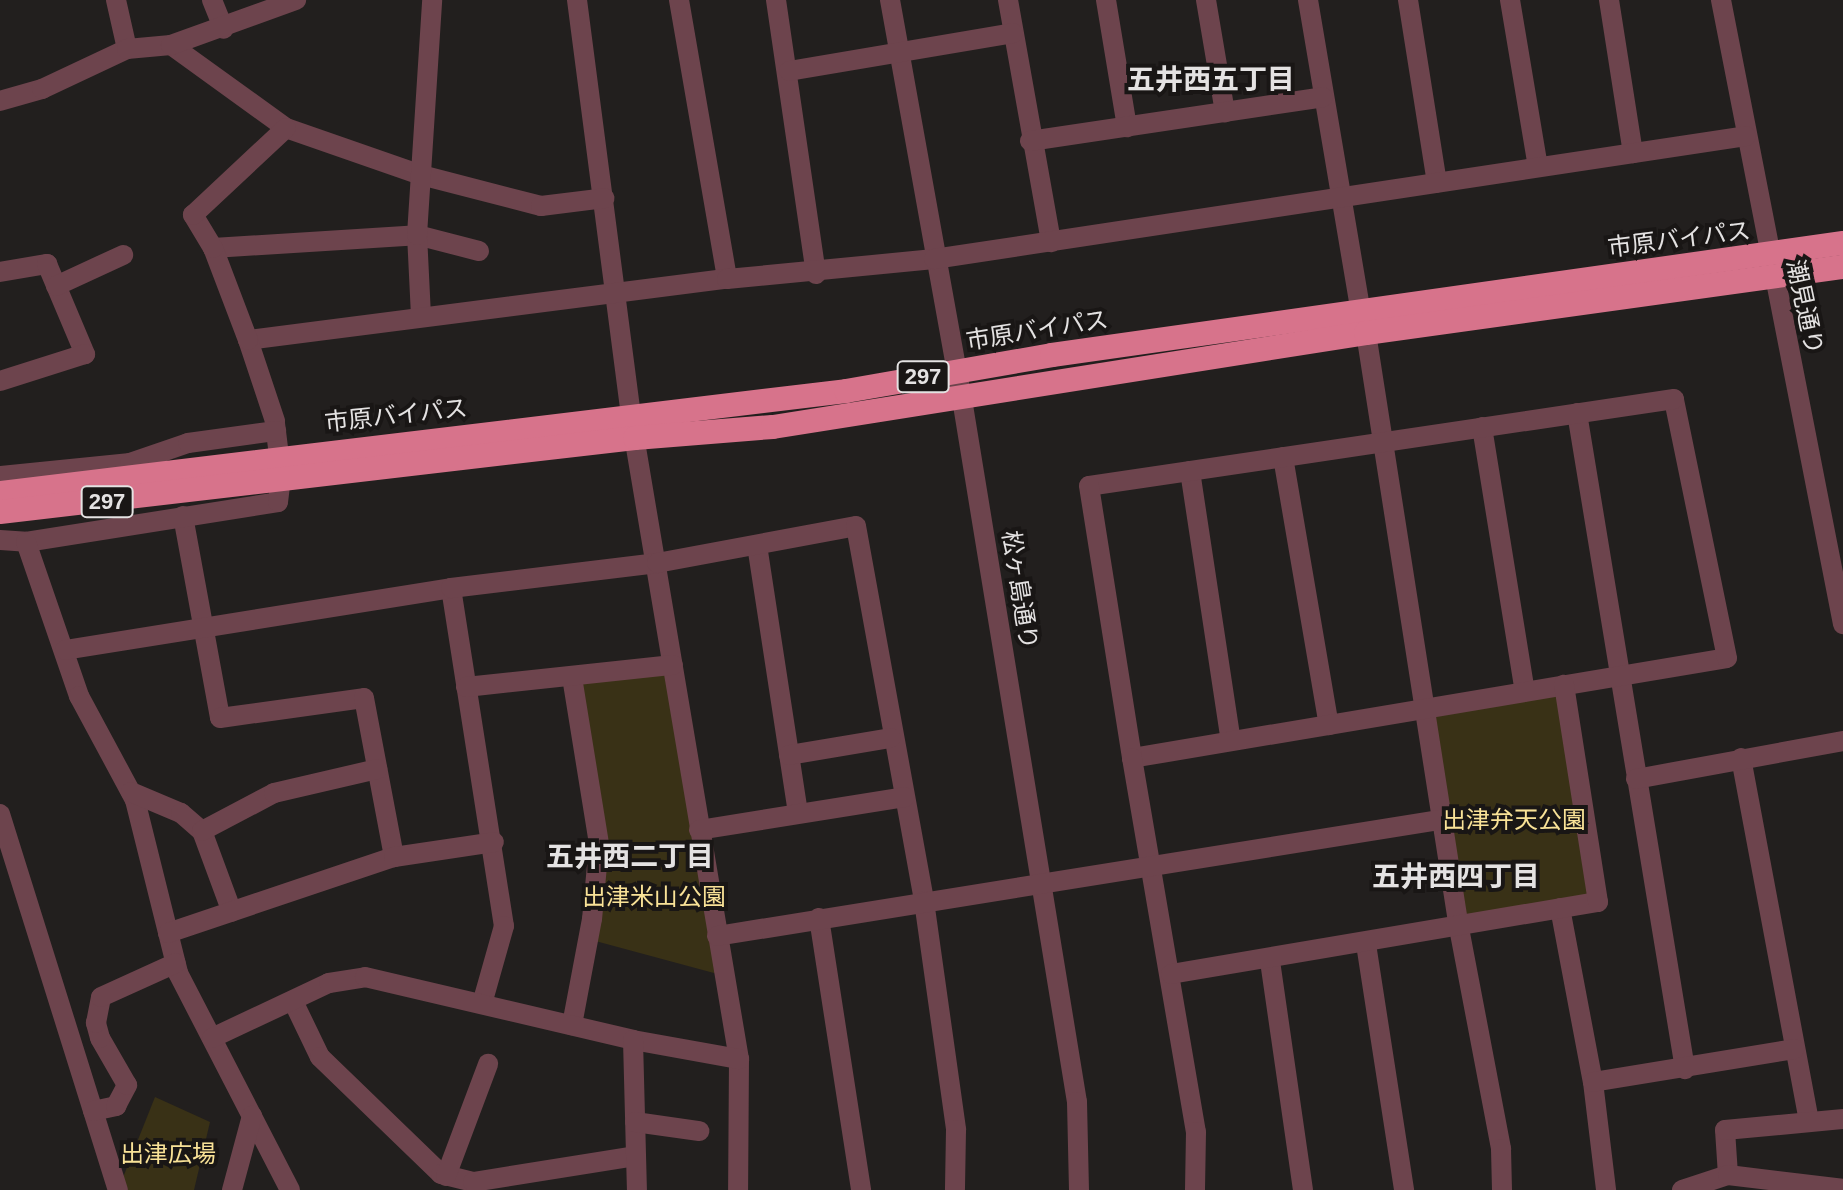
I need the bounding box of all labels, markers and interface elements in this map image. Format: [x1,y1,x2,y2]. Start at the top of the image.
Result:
district label: 五井西五丁目 [1127,63,1295,97]
street label: 市原バイパス [1606,216,1752,262]
street label: 潮見通り [1781,257,1829,357]
street label: 市原バイパス [964,305,1110,355]
road number: 297 [895,359,951,395]
street label: 市原バイパス [323,393,469,437]
road number: 297 [79,484,135,520]
street label: 松ヶ島通り [996,528,1044,652]
park label: 出津弁天公園 [1442,806,1586,834]
district label: 五井西二丁目 [546,840,714,874]
district label: 五井西四丁目 [1372,860,1540,894]
park label: 出津米山公園 [582,883,726,911]
park label: 出津広場 [120,1140,216,1168]

